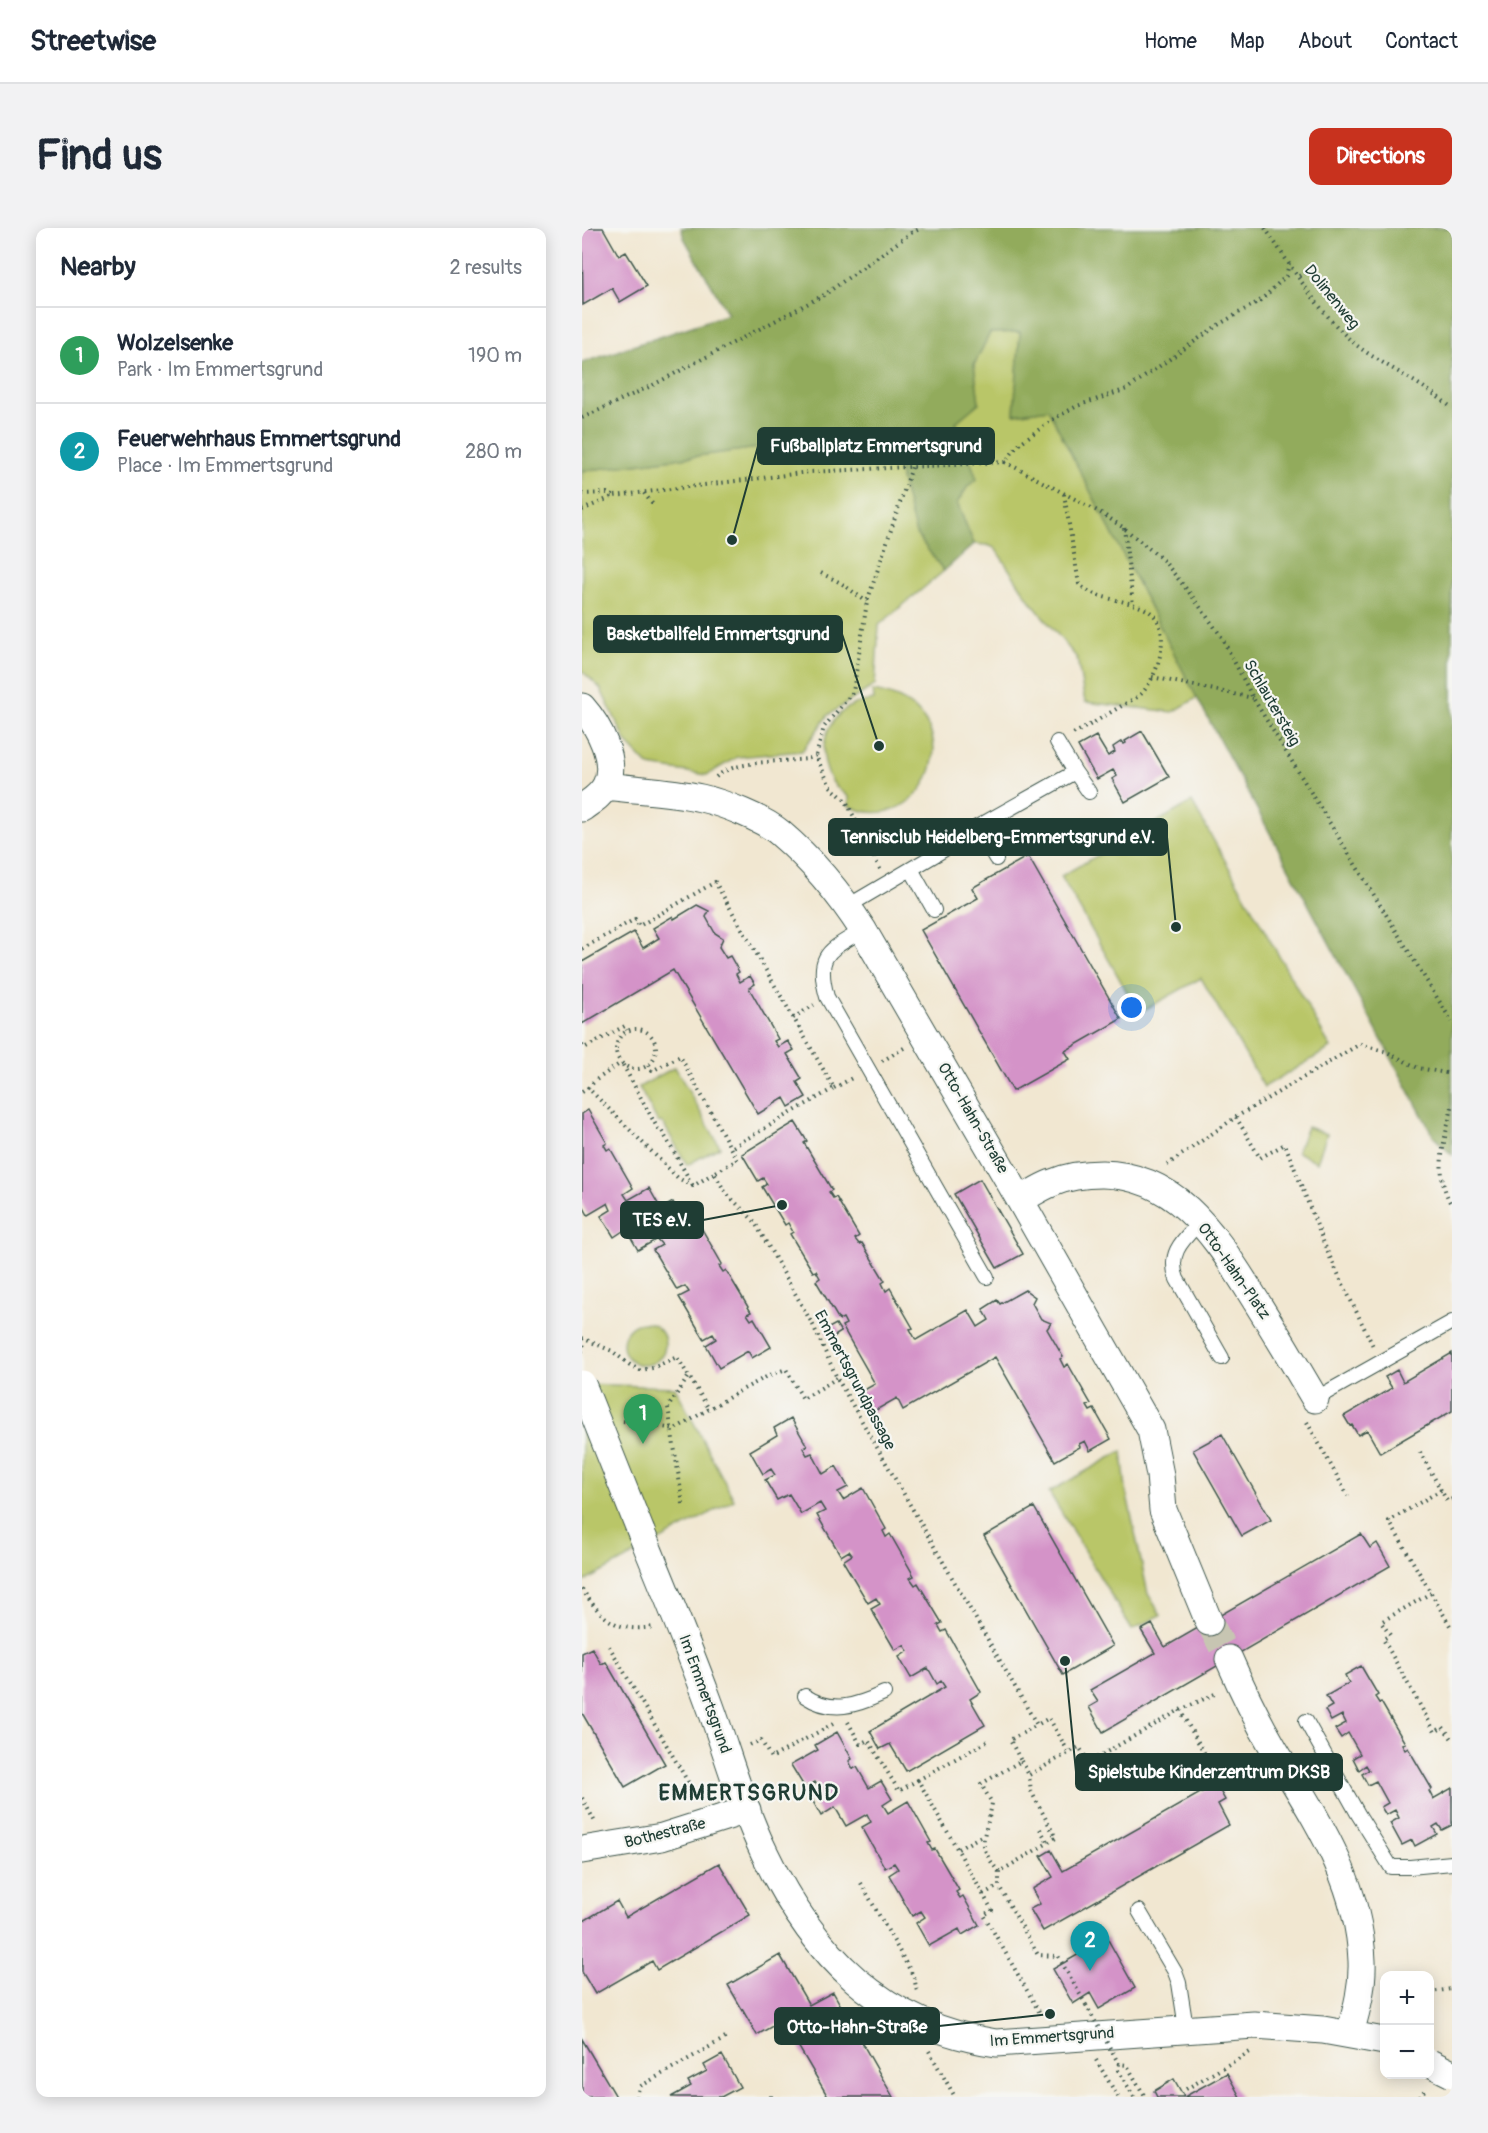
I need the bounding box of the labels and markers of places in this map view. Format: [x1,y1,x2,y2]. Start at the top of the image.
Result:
callout: Fußballplatz Emmertsgrund [758,428,994,464]
callout: Basketballfeld Emmertsgrund [594,616,842,652]
callout: Tennisclub Heidelberg-Emmertsgrund e.V. [829,819,1167,855]
callout: TES e.V. [621,1202,703,1238]
pin: 1 [624,1394,662,1444]
callout: Spielstube Kinderzentrum DKSB [1076,1754,1342,1790]
pin: 2 [1070,1922,1110,1971]
callout: Otto-Hahn-Straße [775,2008,939,2044]

